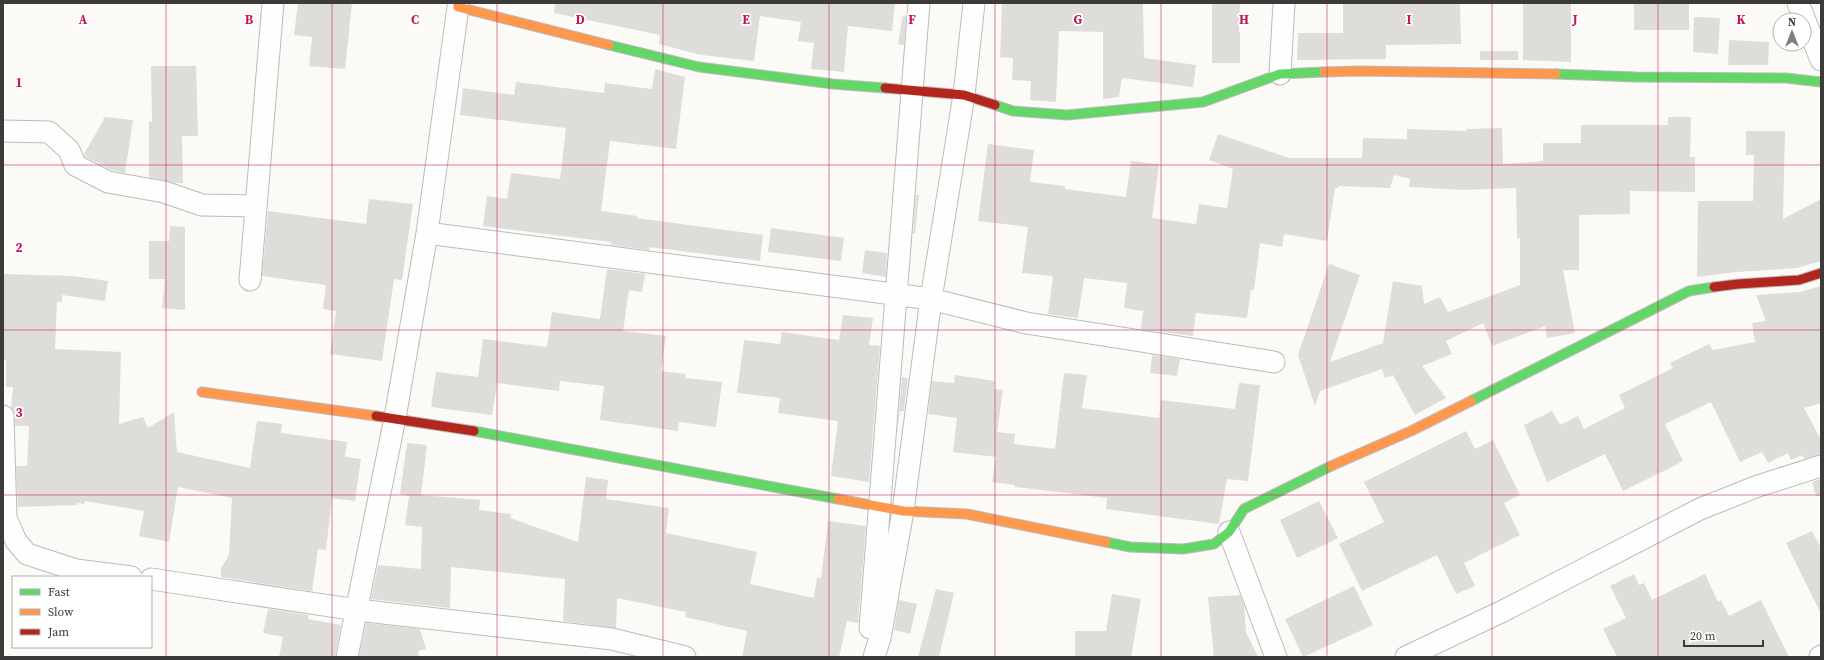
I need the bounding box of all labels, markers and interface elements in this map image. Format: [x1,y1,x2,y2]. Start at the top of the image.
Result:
text: A [79,11,88,28]
text: B [245,11,254,28]
text: C [411,11,419,28]
text: D [575,11,585,28]
text: E [742,11,750,28]
text: F [908,11,916,28]
text: G [1074,11,1083,28]
text: H [1239,11,1249,28]
text: I [1406,11,1412,28]
text: J [1571,11,1578,28]
text: K [1736,11,1746,28]
north arrow [1772,12,1812,52]
text: N [1788,15,1796,30]
text: 1 [15,74,23,91]
text: 2 [15,239,23,256]
text: 3 [15,404,23,421]
legend [12,576,152,648]
text: Fast [48,584,70,600]
text: Slow [48,604,74,620]
scale bar [1684,622,1763,648]
text: Jam [47,624,69,640]
text: 20 m [1690,628,1716,644]

